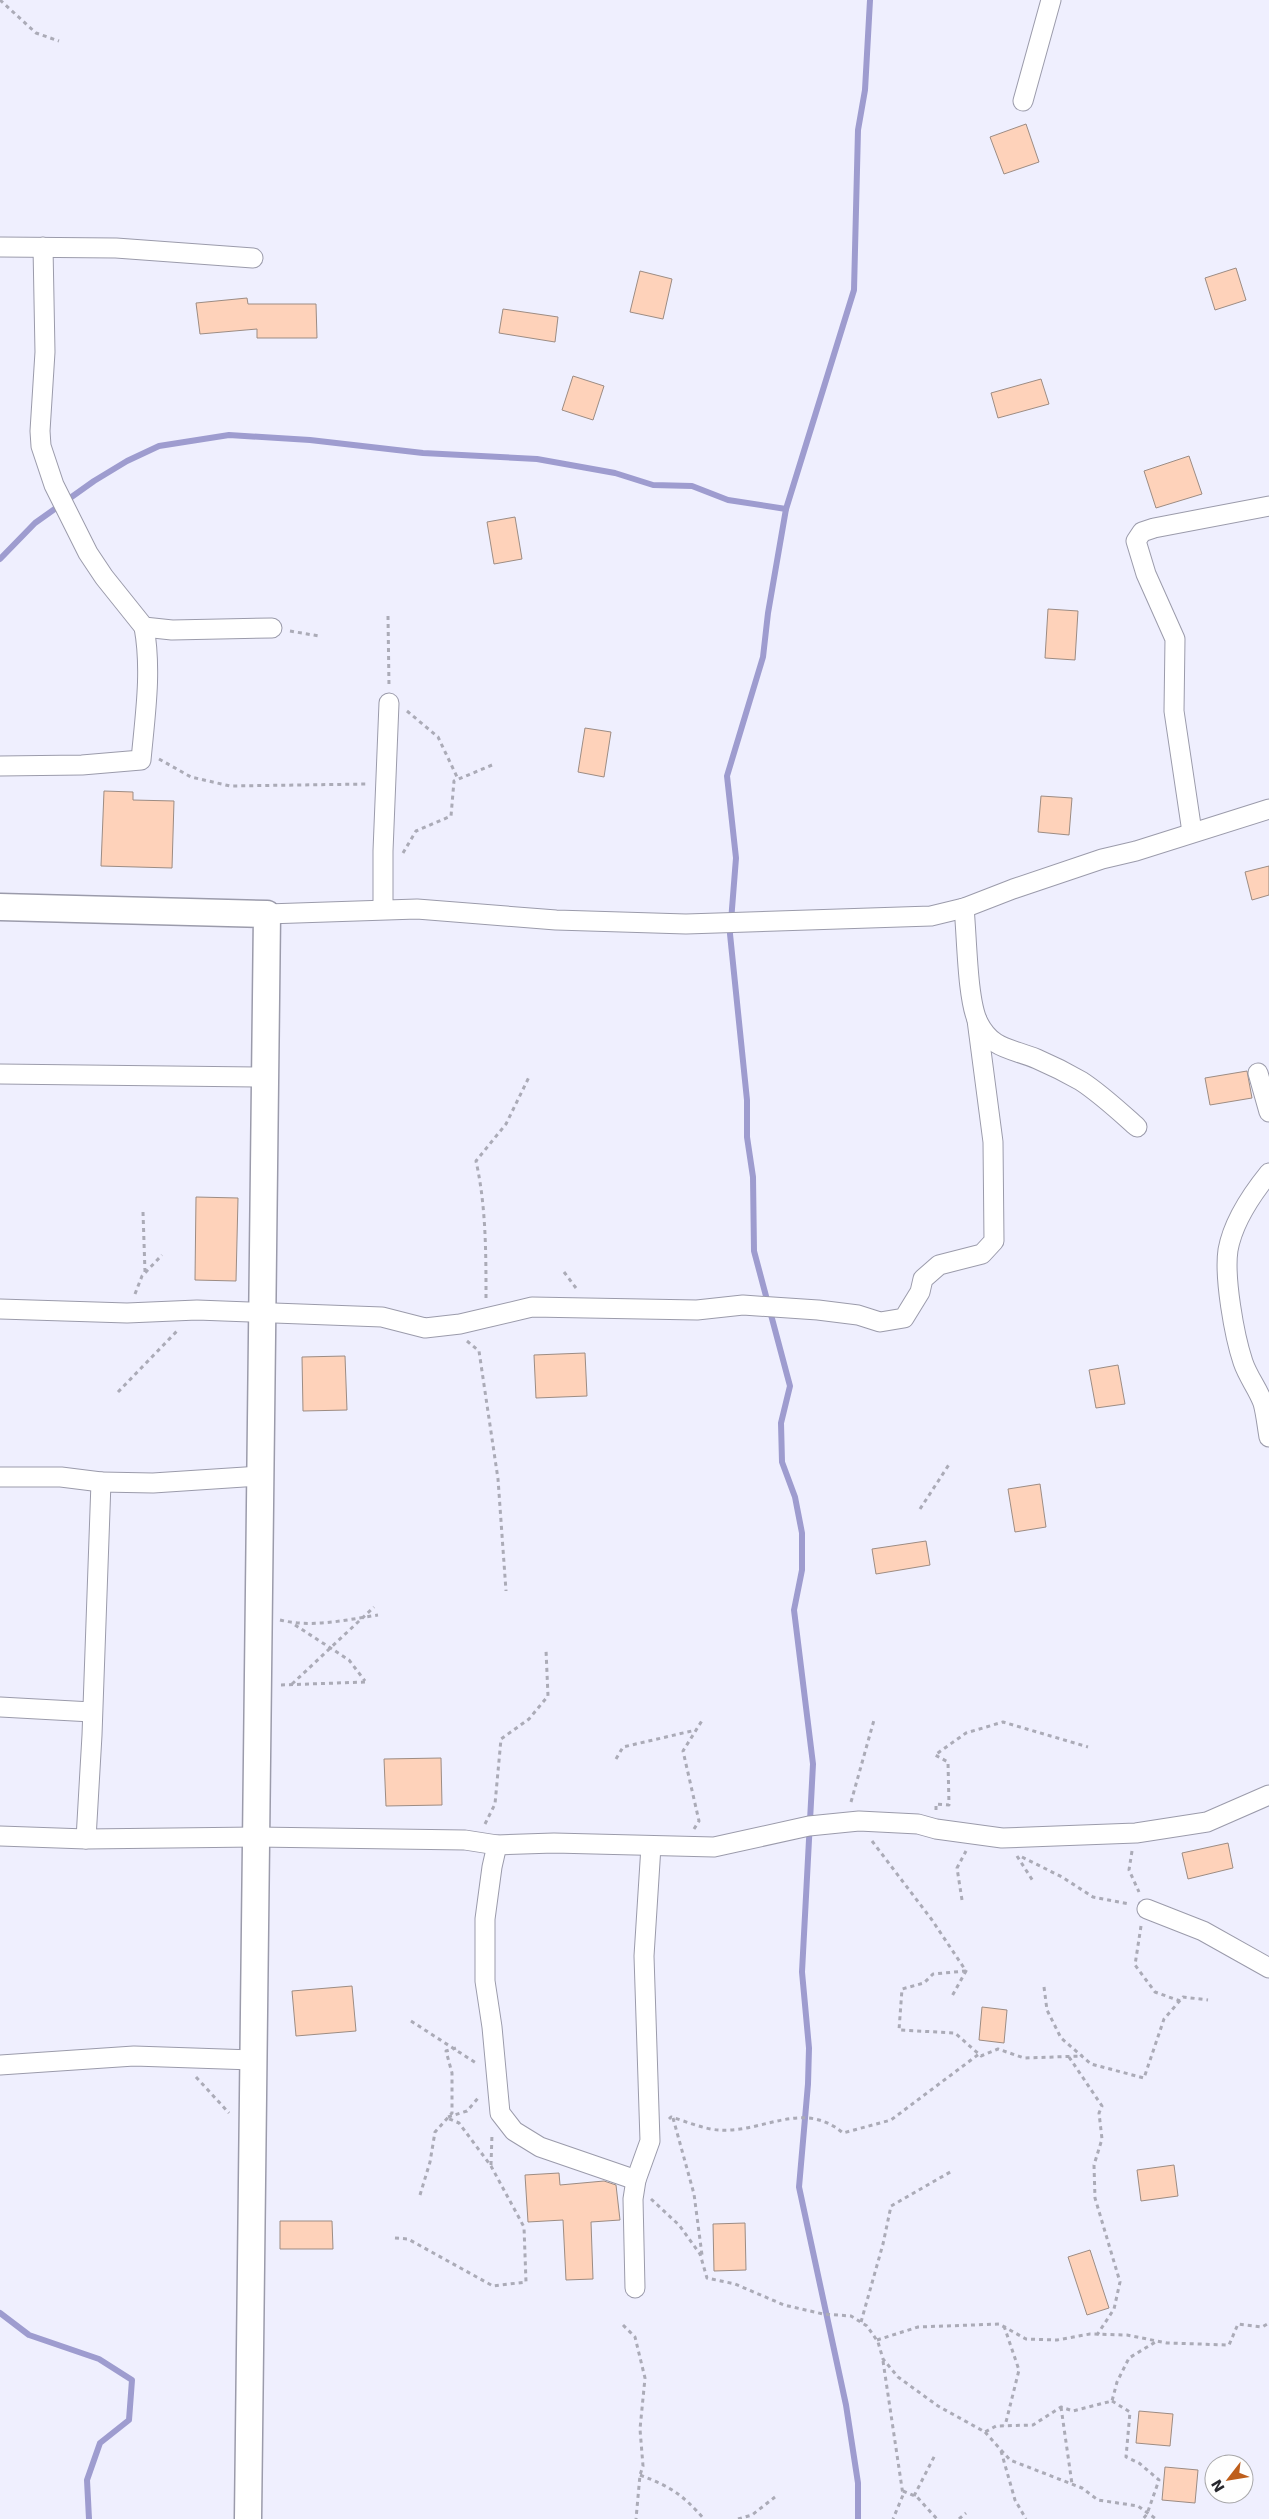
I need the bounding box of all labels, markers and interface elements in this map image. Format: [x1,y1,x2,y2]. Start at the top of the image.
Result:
north arrow [1204,2454,1254,2504]
text: N [1208,2477,1228,2495]

